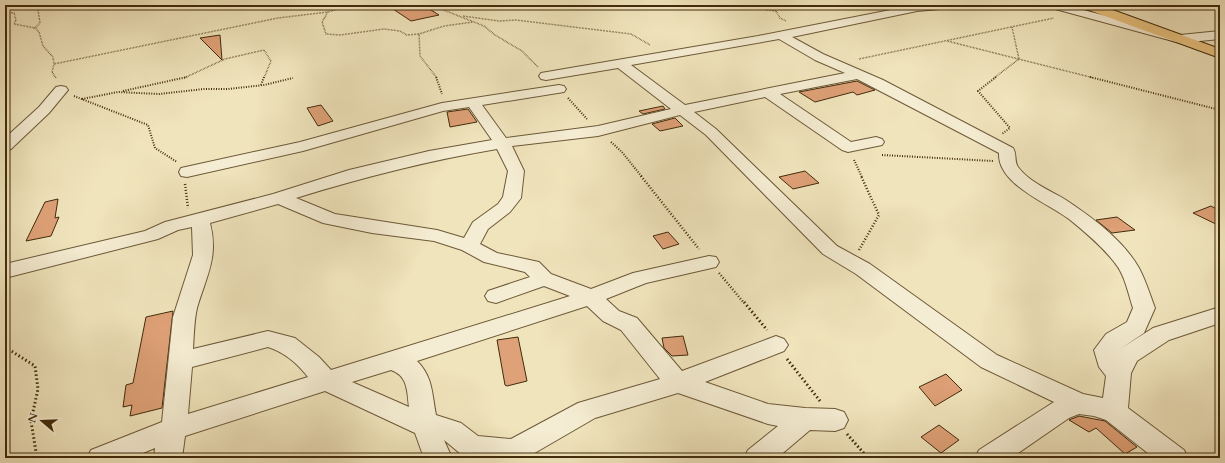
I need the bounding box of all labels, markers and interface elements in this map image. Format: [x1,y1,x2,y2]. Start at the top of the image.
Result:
north arrow [22,401,62,441]
text: N [24,411,42,425]

